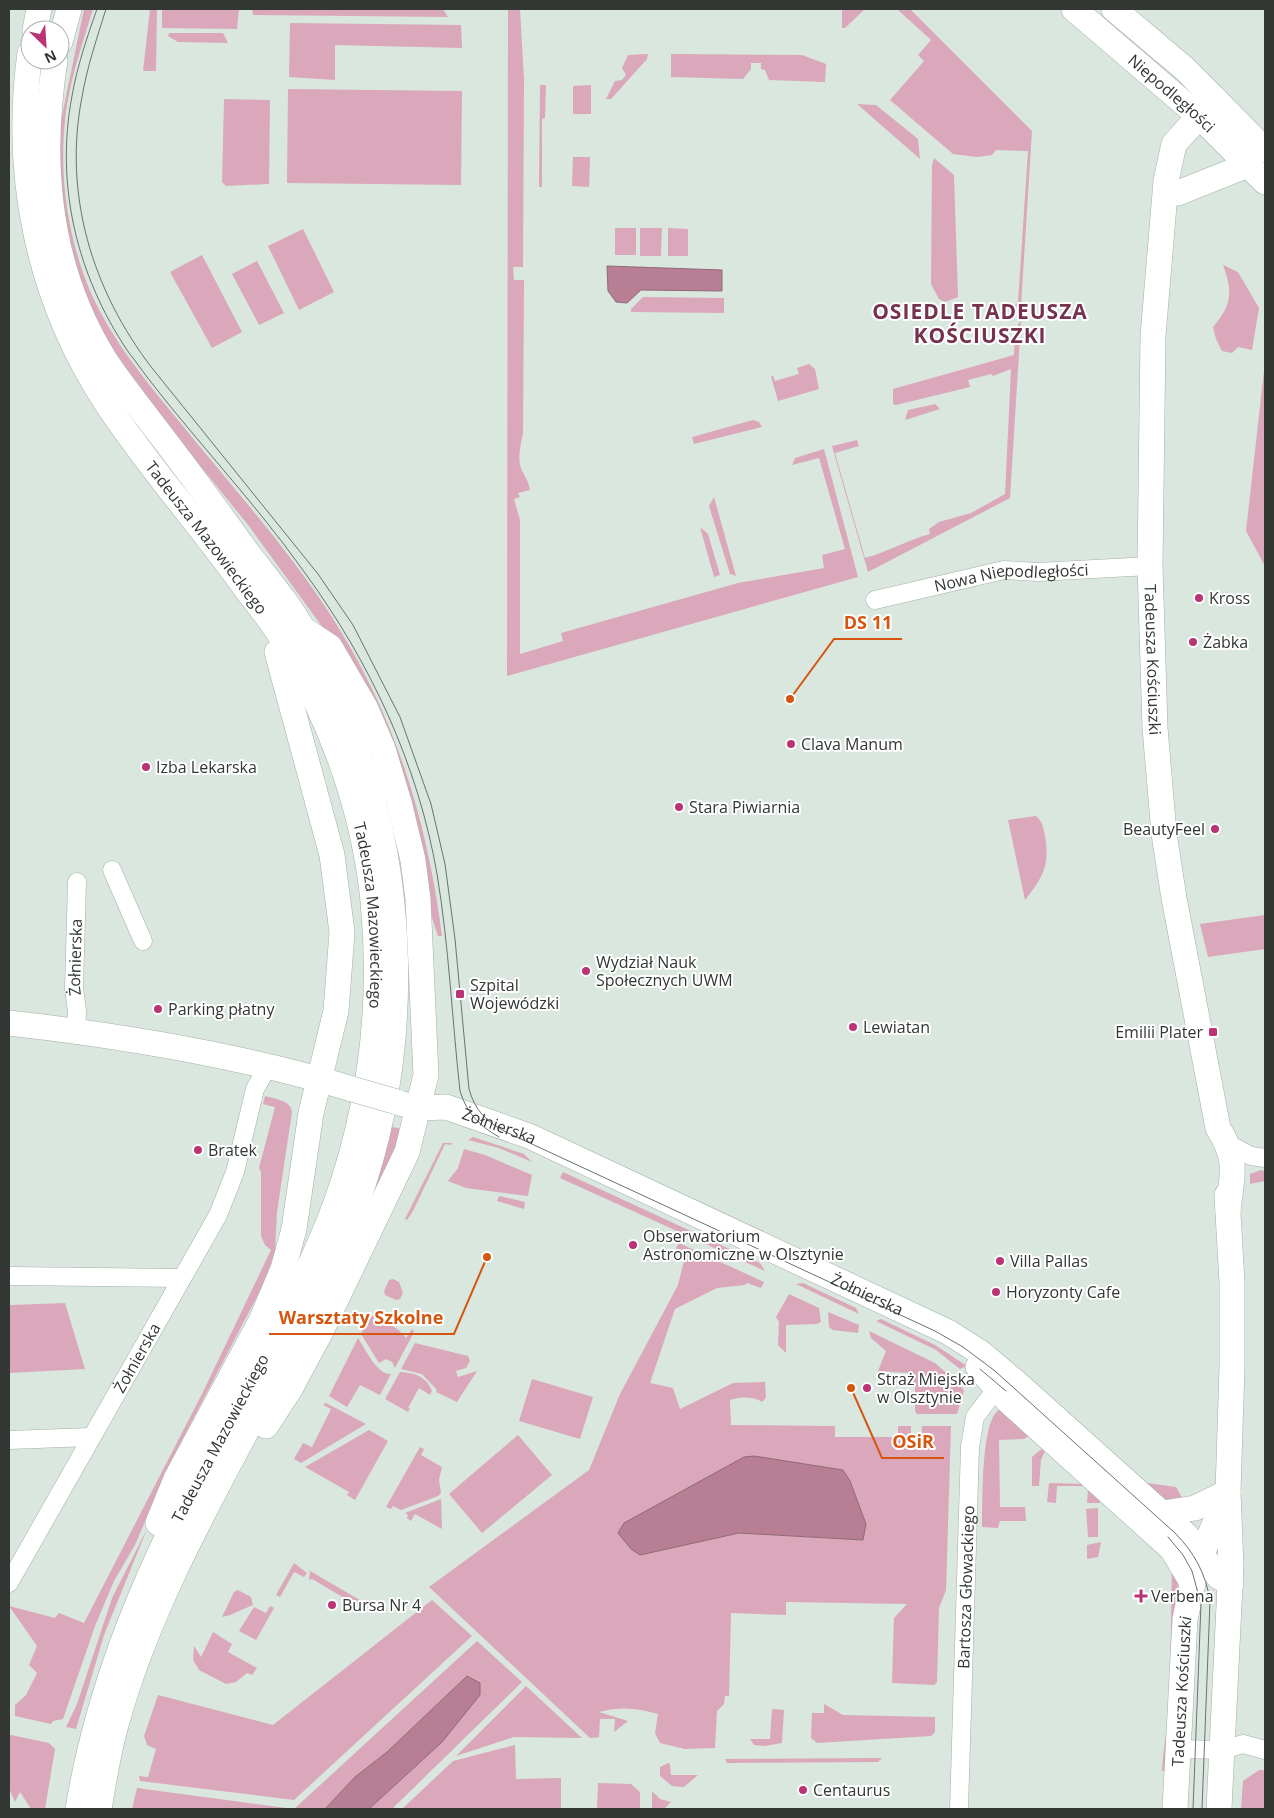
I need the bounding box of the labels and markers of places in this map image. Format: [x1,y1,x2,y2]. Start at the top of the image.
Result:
place label: Kross [1209,587,1250,609]
marker: Kross [1193,592,1205,604]
callout: DS 11 [834,606,902,639]
place label: Żabka [1203,631,1248,653]
marker: Żabka [1187,636,1199,648]
place label: Clava Manum [801,733,903,755]
marker: Clava Manum [785,738,797,750]
place label: Izba Lekarska [156,756,257,778]
marker: Izba Lekarska [140,761,152,773]
place label: Stara Piwiarnia [689,796,800,818]
marker: Stara Piwiarnia [673,801,685,813]
place label: BeautyFeel [1123,818,1205,840]
marker: BeautyFeel [1209,823,1221,835]
place label: Wydział Nauk Społecznych UWM [596,951,733,991]
marker: Wydział Nauk Społecznych UWM [580,965,592,977]
place label: Szpital Wojewódzki [470,974,559,1014]
marker: Szpital Wojewódzki [454,988,466,1000]
place label: Parking płatny [168,998,275,1020]
marker: Parking płatny [152,1003,164,1015]
place label: Lewiatan [863,1016,930,1038]
marker: Lewiatan [847,1021,859,1033]
place label: Emilii Plater [1115,1021,1203,1043]
marker: Emilii Plater [1207,1026,1219,1038]
place label: Bratek [208,1139,257,1161]
marker: Bratek [192,1144,204,1156]
place label: Obserwatorium Astronomiczne w Olsztynie [643,1225,844,1265]
marker: Obserwatorium Astronomiczne w Olsztynie [627,1239,639,1251]
place label: Villa Pallas [1010,1250,1088,1272]
marker: Villa Pallas [994,1255,1006,1267]
place label: Horyzonty Cafe [1006,1281,1120,1303]
marker: Horyzonty Cafe [990,1286,1002,1298]
callout: Warsztaty Szkolne [269,1301,454,1334]
place label: Straż Miejska w Olsztynie [877,1368,975,1408]
marker: Straż Miejska w Olsztynie [861,1382,873,1394]
callout: OSiR [882,1425,944,1458]
place label: Verbena [1151,1585,1214,1607]
marker: Verbena [1135,1590,1147,1602]
place label: Bursa Nr 4 [342,1594,421,1616]
marker: Bursa Nr 4 [326,1599,338,1611]
place label: Centaurus [813,1779,890,1801]
marker: Centaurus [797,1784,809,1796]

